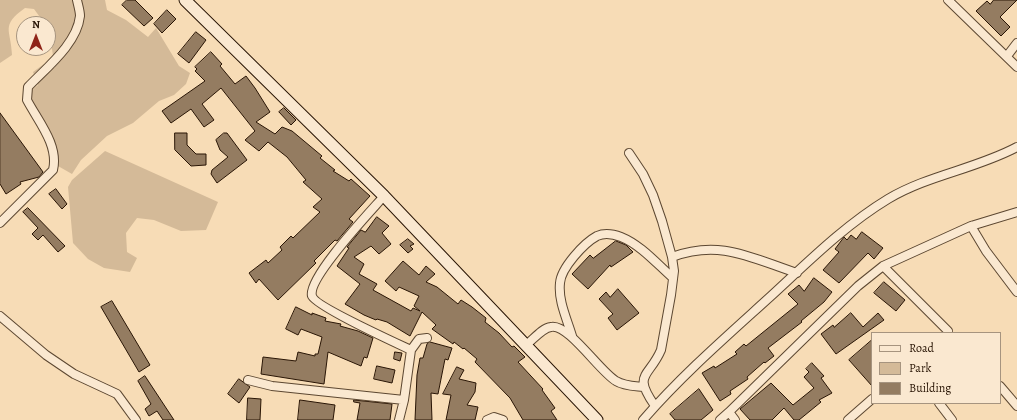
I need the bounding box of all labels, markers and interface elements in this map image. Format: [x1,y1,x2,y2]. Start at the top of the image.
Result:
north arrow [16,16,56,56]
text: N [32,17,40,32]
legend [871,332,1001,404]
text: Road [909,340,934,356]
text: Park [909,360,932,376]
text: Building [909,380,951,396]

